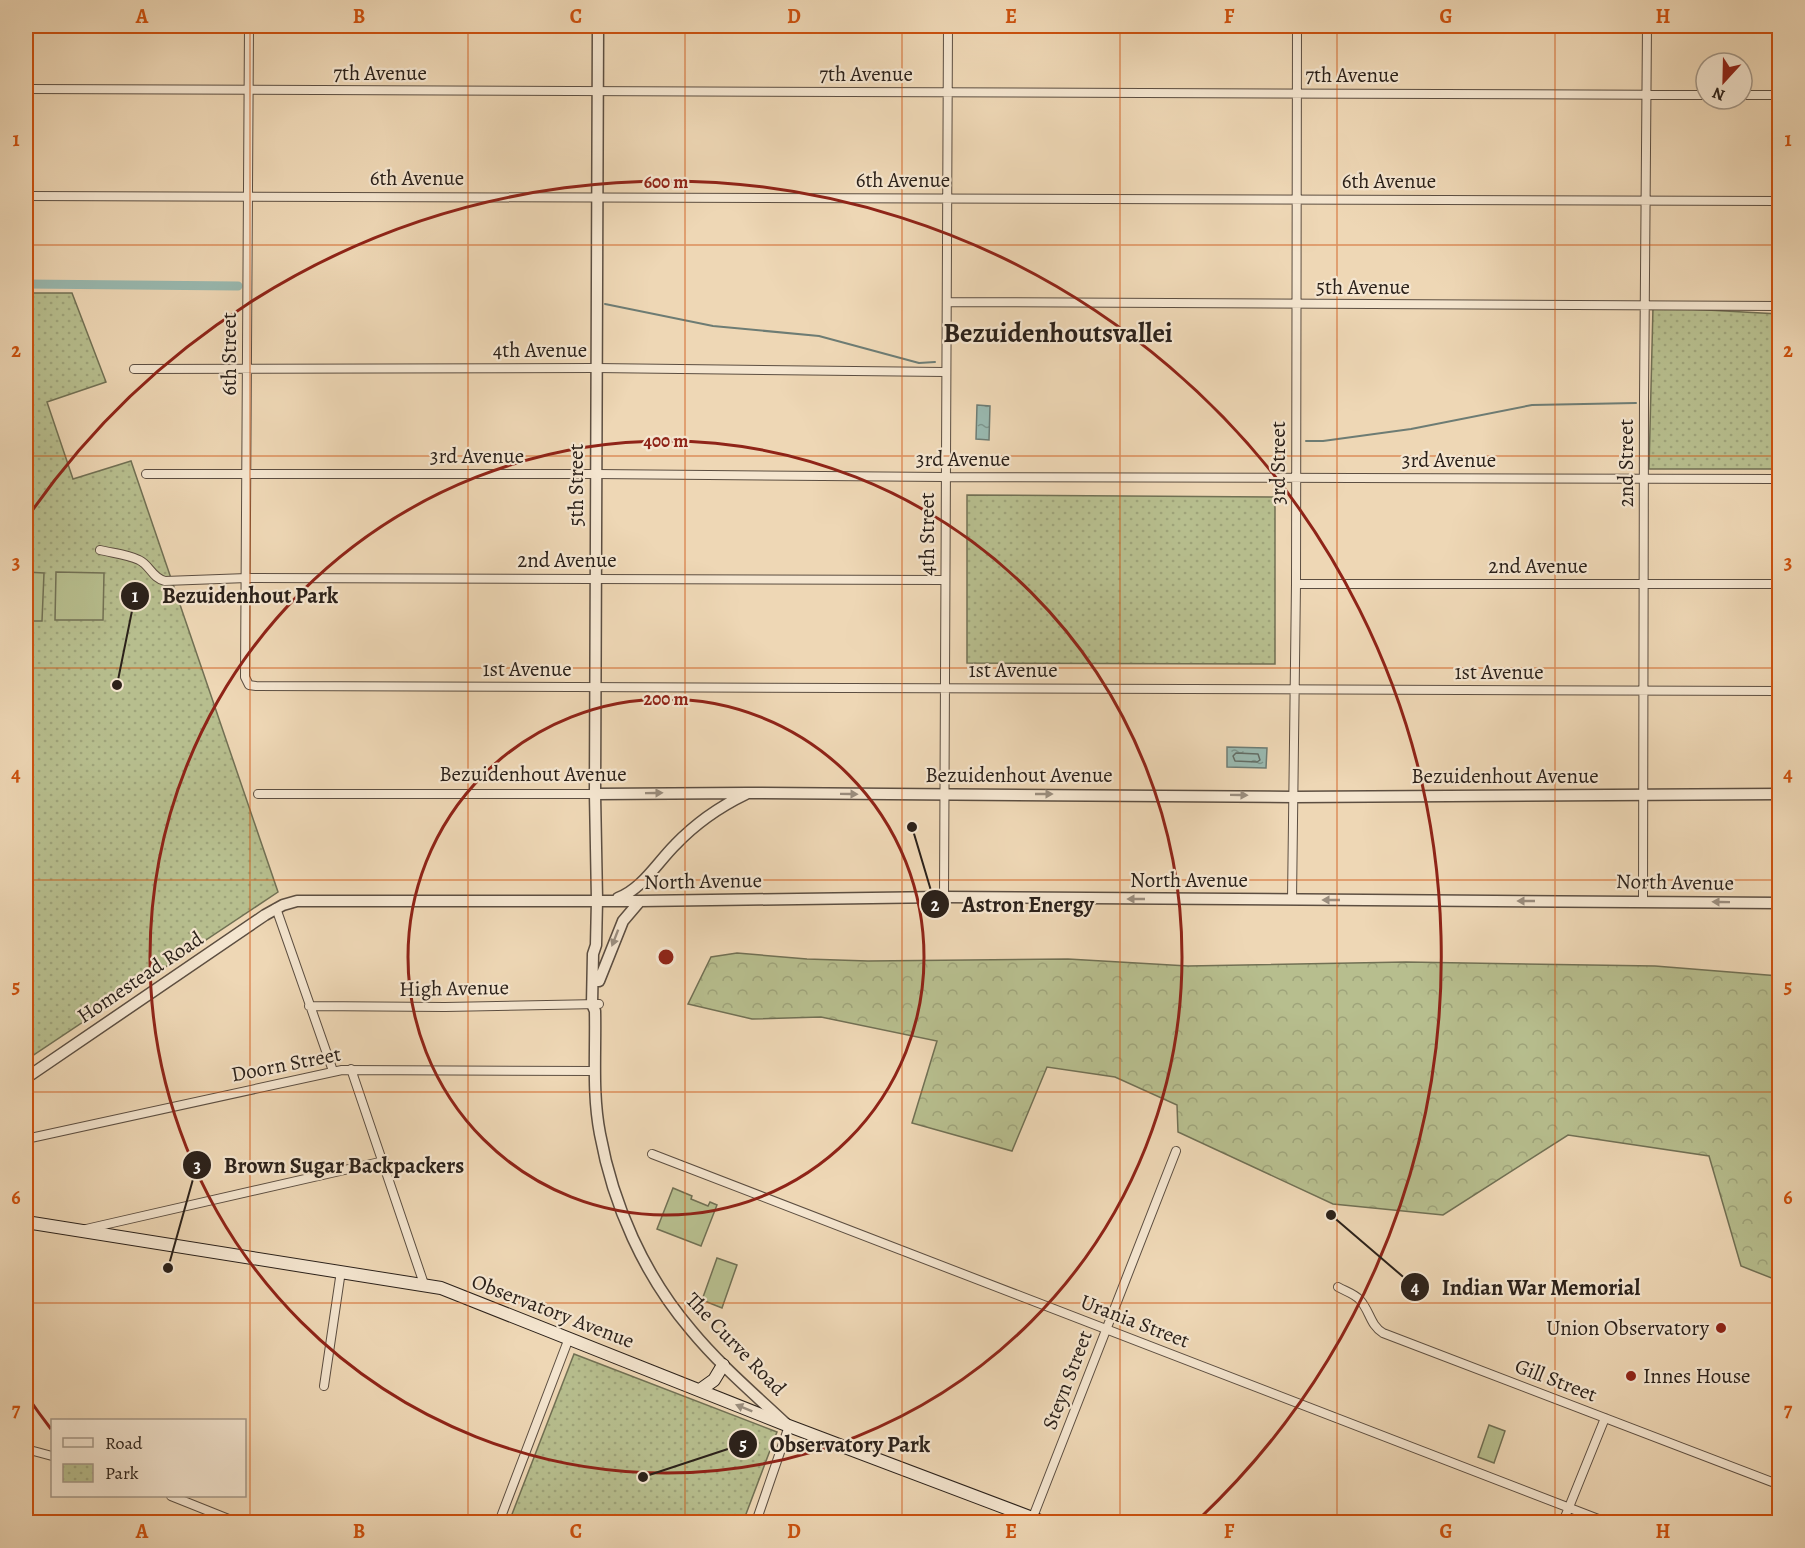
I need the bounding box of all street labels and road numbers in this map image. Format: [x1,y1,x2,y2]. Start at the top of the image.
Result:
street label: 7th Avenue [333,59,427,87]
street label: 7th Avenue [819,60,913,88]
street label: 7th Avenue [1305,61,1399,89]
street label: 6th Avenue [370,164,464,192]
street label: 6th Avenue [856,166,950,194]
street label: 6th Avenue [1342,167,1436,195]
street label: 5th Avenue [1316,273,1410,301]
street label: 6th Street [215,312,243,396]
street label: 4th Avenue [493,336,587,364]
street label: 2nd Street [1612,419,1640,507]
street label: 3rd Street [1264,421,1292,505]
street label: 3rd Avenue [430,442,524,470]
street label: 5th Street [562,443,590,526]
street label: 3rd Avenue [916,445,1010,473]
street label: 3rd Avenue [1402,446,1496,474]
street label: 4th Street [913,492,941,576]
street label: 2nd Avenue [517,546,617,574]
street label: 2nd Avenue [1488,552,1588,580]
street label: 1st Avenue [482,655,572,683]
street label: 1st Avenue [968,656,1058,684]
street label: 1st Avenue [1454,658,1544,686]
street label: Bezuidenhout Avenue [439,760,627,788]
street label: Bezuidenhout Avenue [925,761,1113,789]
street label: Bezuidenhout Avenue [1411,762,1599,790]
street label: North Avenue [644,866,762,896]
street label: North Avenue [1130,866,1248,894]
street label: North Avenue [1616,867,1734,897]
street label: Homestead Road [71,924,209,1030]
street label: High Avenue [399,973,509,1003]
street label: Doorn Street [229,1040,343,1088]
street label: Observatory Avenue [468,1267,638,1355]
street label: The Curve Road [680,1286,793,1402]
street label: Urania Street [1077,1287,1194,1355]
street label: Steyn Street [1035,1326,1099,1434]
street label: Gill Street [1511,1352,1601,1408]

